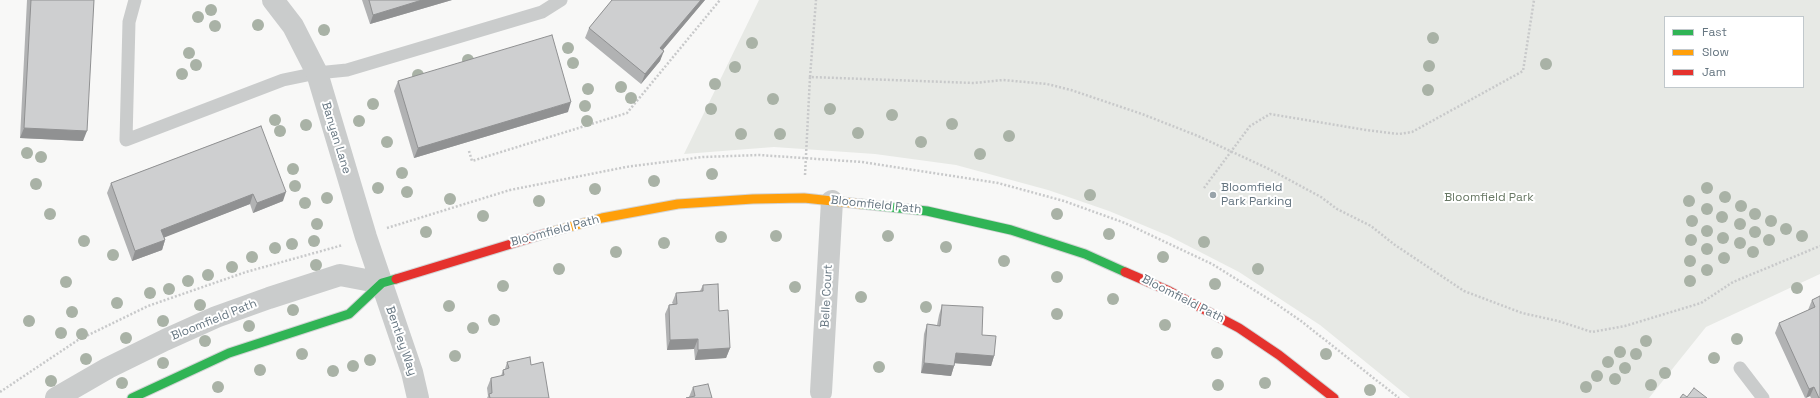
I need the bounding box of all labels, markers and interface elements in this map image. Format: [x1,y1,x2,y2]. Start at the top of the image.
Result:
legend [1664,16,1804,88]
text: Fast [1702,24,1727,40]
text: Slow [1702,44,1729,60]
text: Jam [1702,64,1726,80]
street label: Banyan Lane [318,100,354,176]
place label: Bloomfield Park Parking [1221,181,1292,209]
marker: Bloomfield Park Parking [1208,190,1218,200]
park label: Bloomfield Park [1444,191,1534,205]
street label: Bloomfield Path [830,193,922,217]
street label: Bloomfield Path [509,212,601,250]
street label: Belle Court [818,264,836,328]
street label: Bloomfield Path [1139,272,1227,326]
street label: Bloomfield Path [169,296,259,344]
street label: Bentley Way [382,304,420,378]

